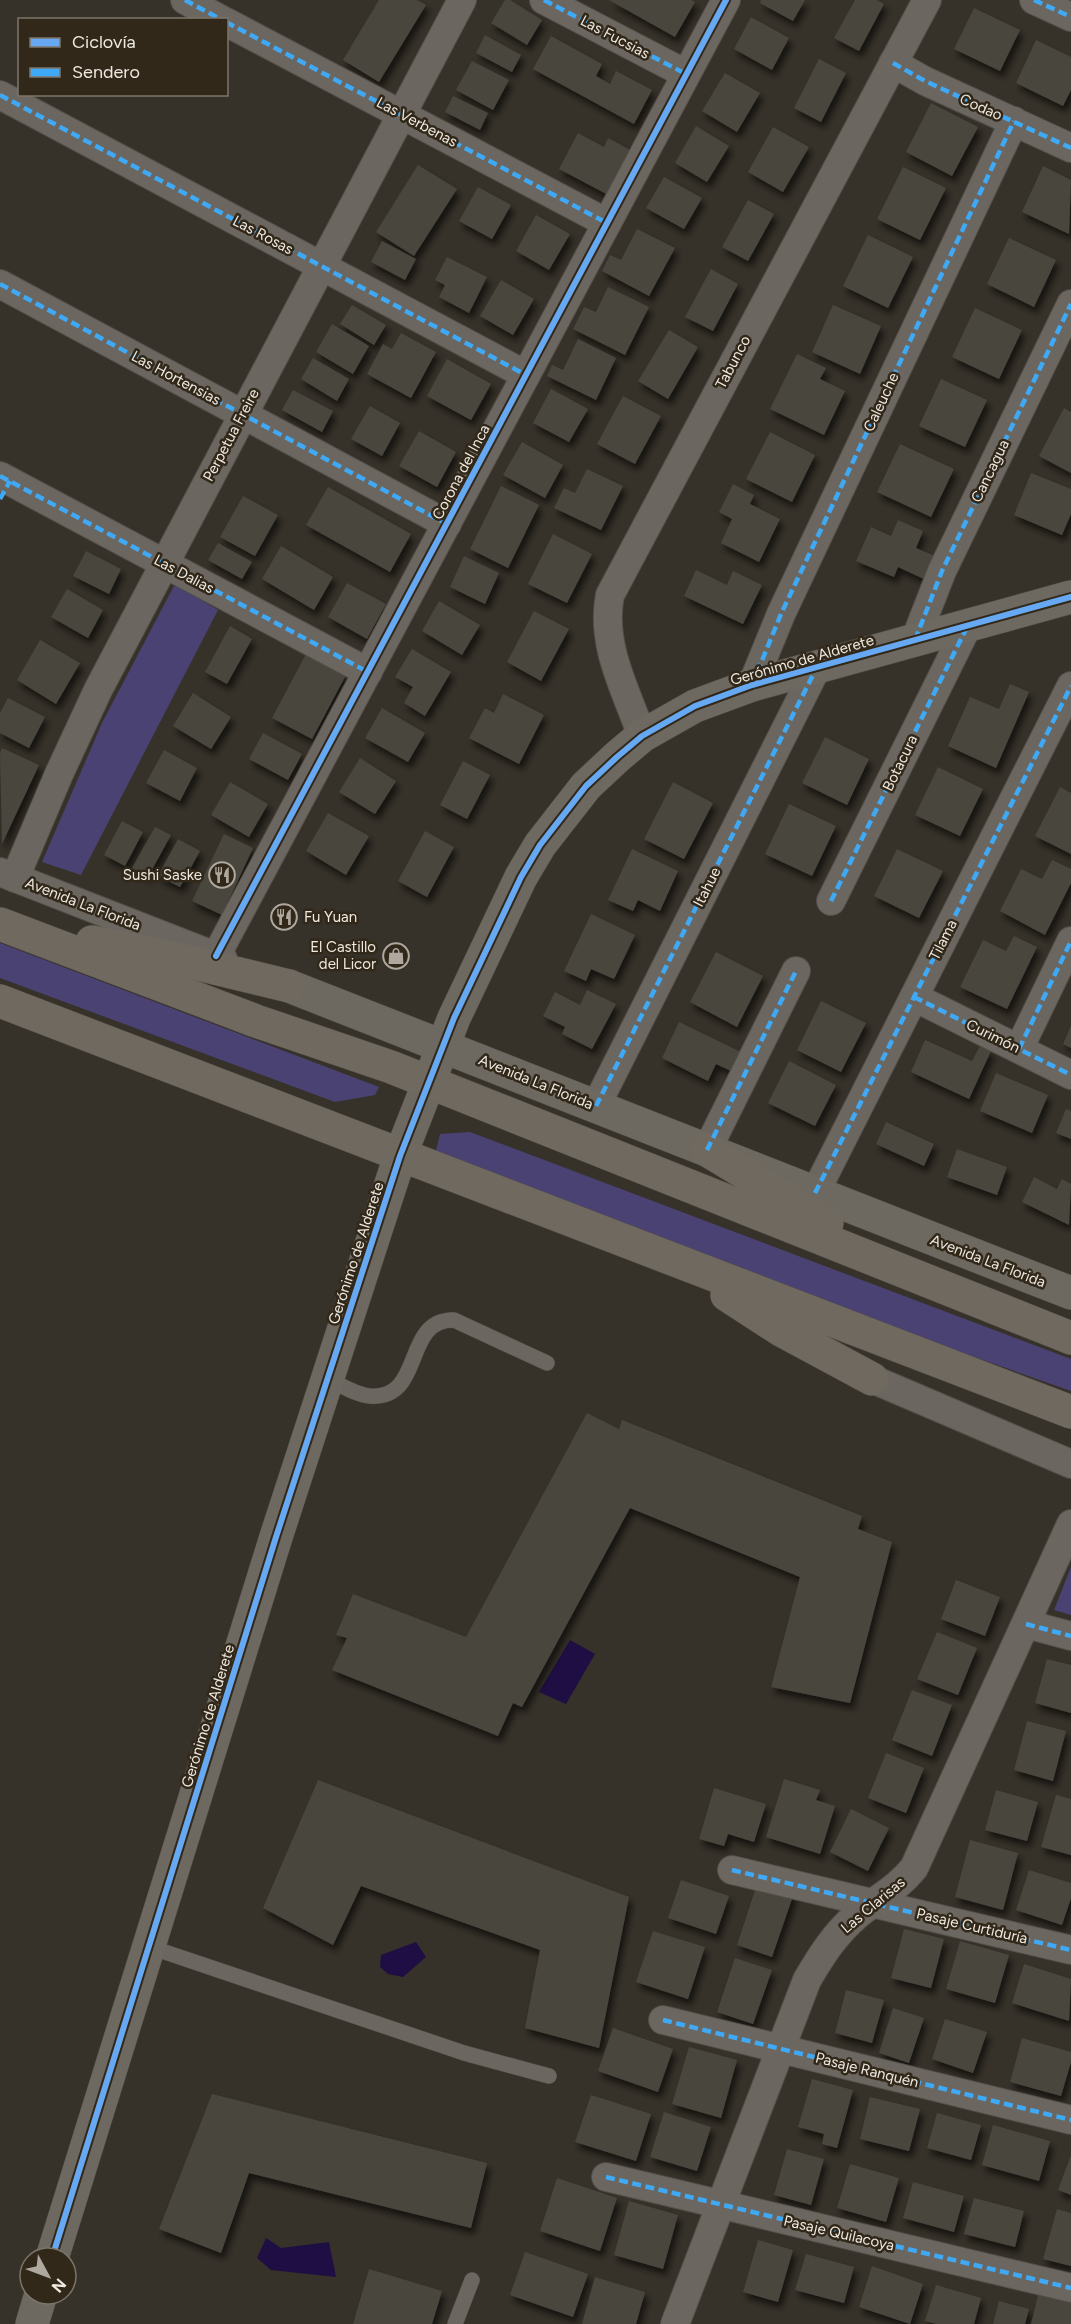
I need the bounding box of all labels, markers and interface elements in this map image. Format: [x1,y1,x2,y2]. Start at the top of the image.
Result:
street label: Las Fucsias [577,11,653,63]
legend [18,18,228,96]
text: Ciclovía [72,31,136,53]
text: Sendero [72,61,140,83]
street label: Codao [957,90,1005,124]
street label: Las Verbenas [373,93,461,151]
street label: Las Rosas [230,212,296,258]
street label: Tabunco [712,332,755,392]
street label: Las Hortensias [128,347,224,409]
street label: Caleuche [860,370,902,434]
street label: Perpetua Freire [199,386,263,484]
street label: Corona del Inca [428,421,494,523]
street label: Cancagua [967,437,1013,505]
street label: Las Dalias [151,551,217,597]
street label: Gerónimo de Alderete [728,631,876,689]
street label: Botacura [879,732,921,794]
restaurant icon: Sushi Saske [207,860,237,890]
street label: Itahue [689,864,725,910]
place label: Sushi Saske [123,866,202,884]
street label: Avenida La Florida [23,874,143,934]
restaurant icon: Fu Yuan [269,902,299,932]
place label: Fu Yuan [304,908,357,926]
street label: Tilama [925,917,961,963]
place label: El Castillo del Licor [310,938,376,973]
shop icon: El Castillo del Licor [381,941,411,971]
street label: Curimón [963,1015,1023,1057]
street label: Avenida La Florida [476,1051,596,1113]
street label: Gerónimo de Alderete [324,1180,388,1326]
street label: Avenida La Florida [928,1231,1048,1291]
street label: Gerónimo de Alderete [178,1642,238,1790]
street label: Las Clarisas [837,1873,909,1937]
street label: Pasaje Curtiduría [915,1904,1029,1948]
street label: Pasaje Ranquén [814,2048,920,2092]
street label: Pasaje Quilacoya [782,2211,896,2255]
north arrow [18,2246,78,2306]
text: N [48,2275,70,2296]

